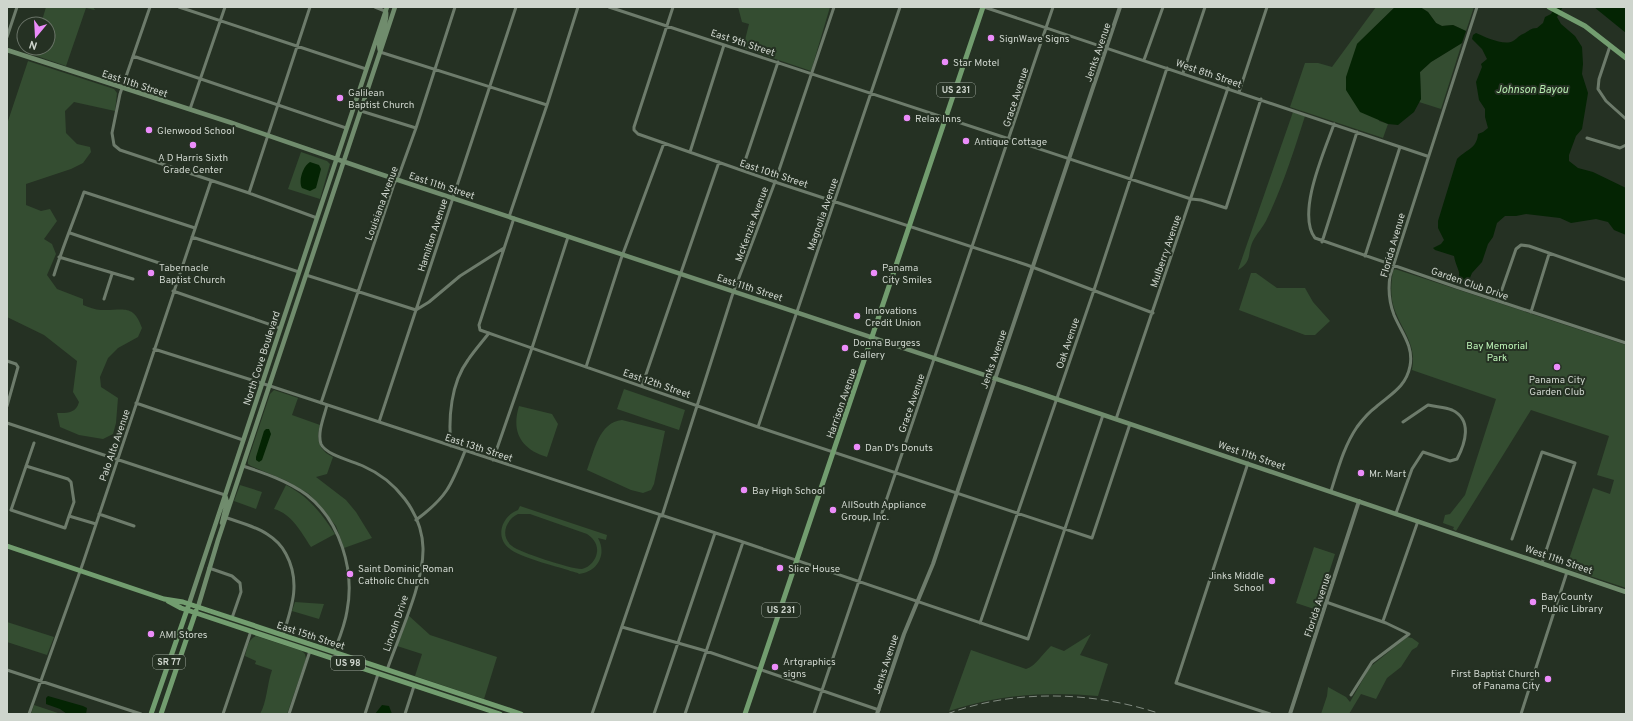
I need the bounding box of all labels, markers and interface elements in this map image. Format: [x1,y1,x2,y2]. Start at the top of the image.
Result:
north arrow [16,16,56,56]
street label: Jenks Avenue [1082,21,1115,84]
street label: East 9th Street [709,27,777,60]
marker: SignWave Signs [986,33,996,43]
place label: SignWave Signs [999,33,1070,46]
text: N [27,37,39,52]
marker: Star Motel [940,57,950,67]
place label: Star Motel [953,57,999,70]
street label: West 8th Street [1174,57,1244,92]
street label: Grace Avenue [1001,66,1032,129]
street label: East 11th Street [100,68,169,101]
road number: US 231 [937,83,975,97]
water label: Johnson Bayou [1496,83,1569,97]
place label: Galilean Baptist Church [348,87,415,112]
marker: Galilean Baptist Church [335,93,345,103]
marker: Relax Inns [902,113,912,123]
place label: Relax Inns [915,113,962,126]
marker: Glenwood School [144,125,154,135]
place label: Glenwood School [157,125,235,138]
marker: Antique Cottage [961,136,971,146]
place label: Antique Cottage [974,136,1047,149]
marker: A D Harris Sixth Grade Center [188,140,198,150]
place label: A D Harris Sixth Grade Center [158,152,228,177]
street label: East 10th Street [738,157,810,192]
street label: Louisiana Avenue [363,165,402,243]
street label: East 11th Street [407,170,476,203]
street label: Magnolia Avenue [805,176,842,253]
street label: McKenzie Avenue [733,185,772,264]
street label: Hamilton Avenue [416,197,451,274]
street label: Florida Avenue [1378,212,1409,279]
street label: Mulberry Avenue [1148,213,1185,290]
place label: Tabernacle Baptist Church [159,262,226,287]
place label: Panama City Smiles [882,262,932,287]
street label: Garden Club Drive [1429,265,1510,304]
marker: Tabernacle Baptist Church [146,268,156,278]
marker: Panama City Smiles [869,268,879,278]
street label: East 11th Street [715,272,784,305]
place label: Innovations Credit Union [865,305,921,330]
street label: North Cove Boulevard [241,310,284,407]
marker: Innovations Credit Union [852,311,862,321]
street label: Oak Avenue [1054,316,1083,371]
street label: Jenks Avenue [978,328,1011,391]
place label: Donna Burgess Gallery [853,337,921,362]
park label: Bay Memorial Park [1466,340,1528,365]
marker: Donna Burgess Gallery [840,343,850,353]
marker: Panama City Garden Club [1552,362,1562,372]
street label: East 12th Street [621,367,692,402]
street label: Harrison Avenue [824,367,861,440]
street label: Grace Avenue [896,372,929,435]
place label: Panama City Garden Club [1529,374,1585,399]
street label: Palo Alto Avenue [97,408,134,483]
street label: East 13th Street [443,431,514,466]
street label: West 11th Street [1216,439,1287,474]
marker: Dan D's Donuts [852,442,862,452]
place label: Dan D's Donuts [865,442,933,455]
marker: Mr. Mart [1356,468,1366,478]
place label: Mr. Mart [1369,468,1406,481]
marker: Bay High School [739,485,749,495]
place label: Bay High School [752,485,825,498]
place label: AllSouth Appliance Group, Inc. [841,499,926,524]
marker: AllSouth Appliance Group, Inc. [828,505,838,515]
street label: West 11th Street [1523,543,1594,578]
place label: Saint Dominic Roman Catholic Church [358,563,454,588]
marker: Slice House [775,563,785,573]
place label: Slice House [788,563,840,576]
marker: Saint Dominic Roman Catholic Church [345,569,355,579]
place label: Jinks Middle School [1208,570,1264,595]
street label: Florida Avenue [1302,572,1335,639]
marker: Jinks Middle School [1267,576,1277,586]
place label: Bay County Public Library [1541,591,1603,616]
street label: Lincoln Drive [381,594,412,653]
marker: Bay County Public Library [1528,597,1538,607]
road number: US 231 [762,603,800,617]
street label: East 15th Street [275,619,346,654]
marker: AMI Stores [146,629,156,639]
place label: AMI Stores [159,629,208,642]
street label: Jenks Avenue [871,633,902,696]
road number: SR 77 [153,655,185,669]
road number: US 98 [331,656,365,670]
place label: Artgraphics signs [783,656,836,681]
marker: Artgraphics signs [770,662,780,672]
place label: First Baptist Church of Panama City [1451,668,1540,693]
marker: First Baptist Church of Panama City [1543,674,1553,684]

